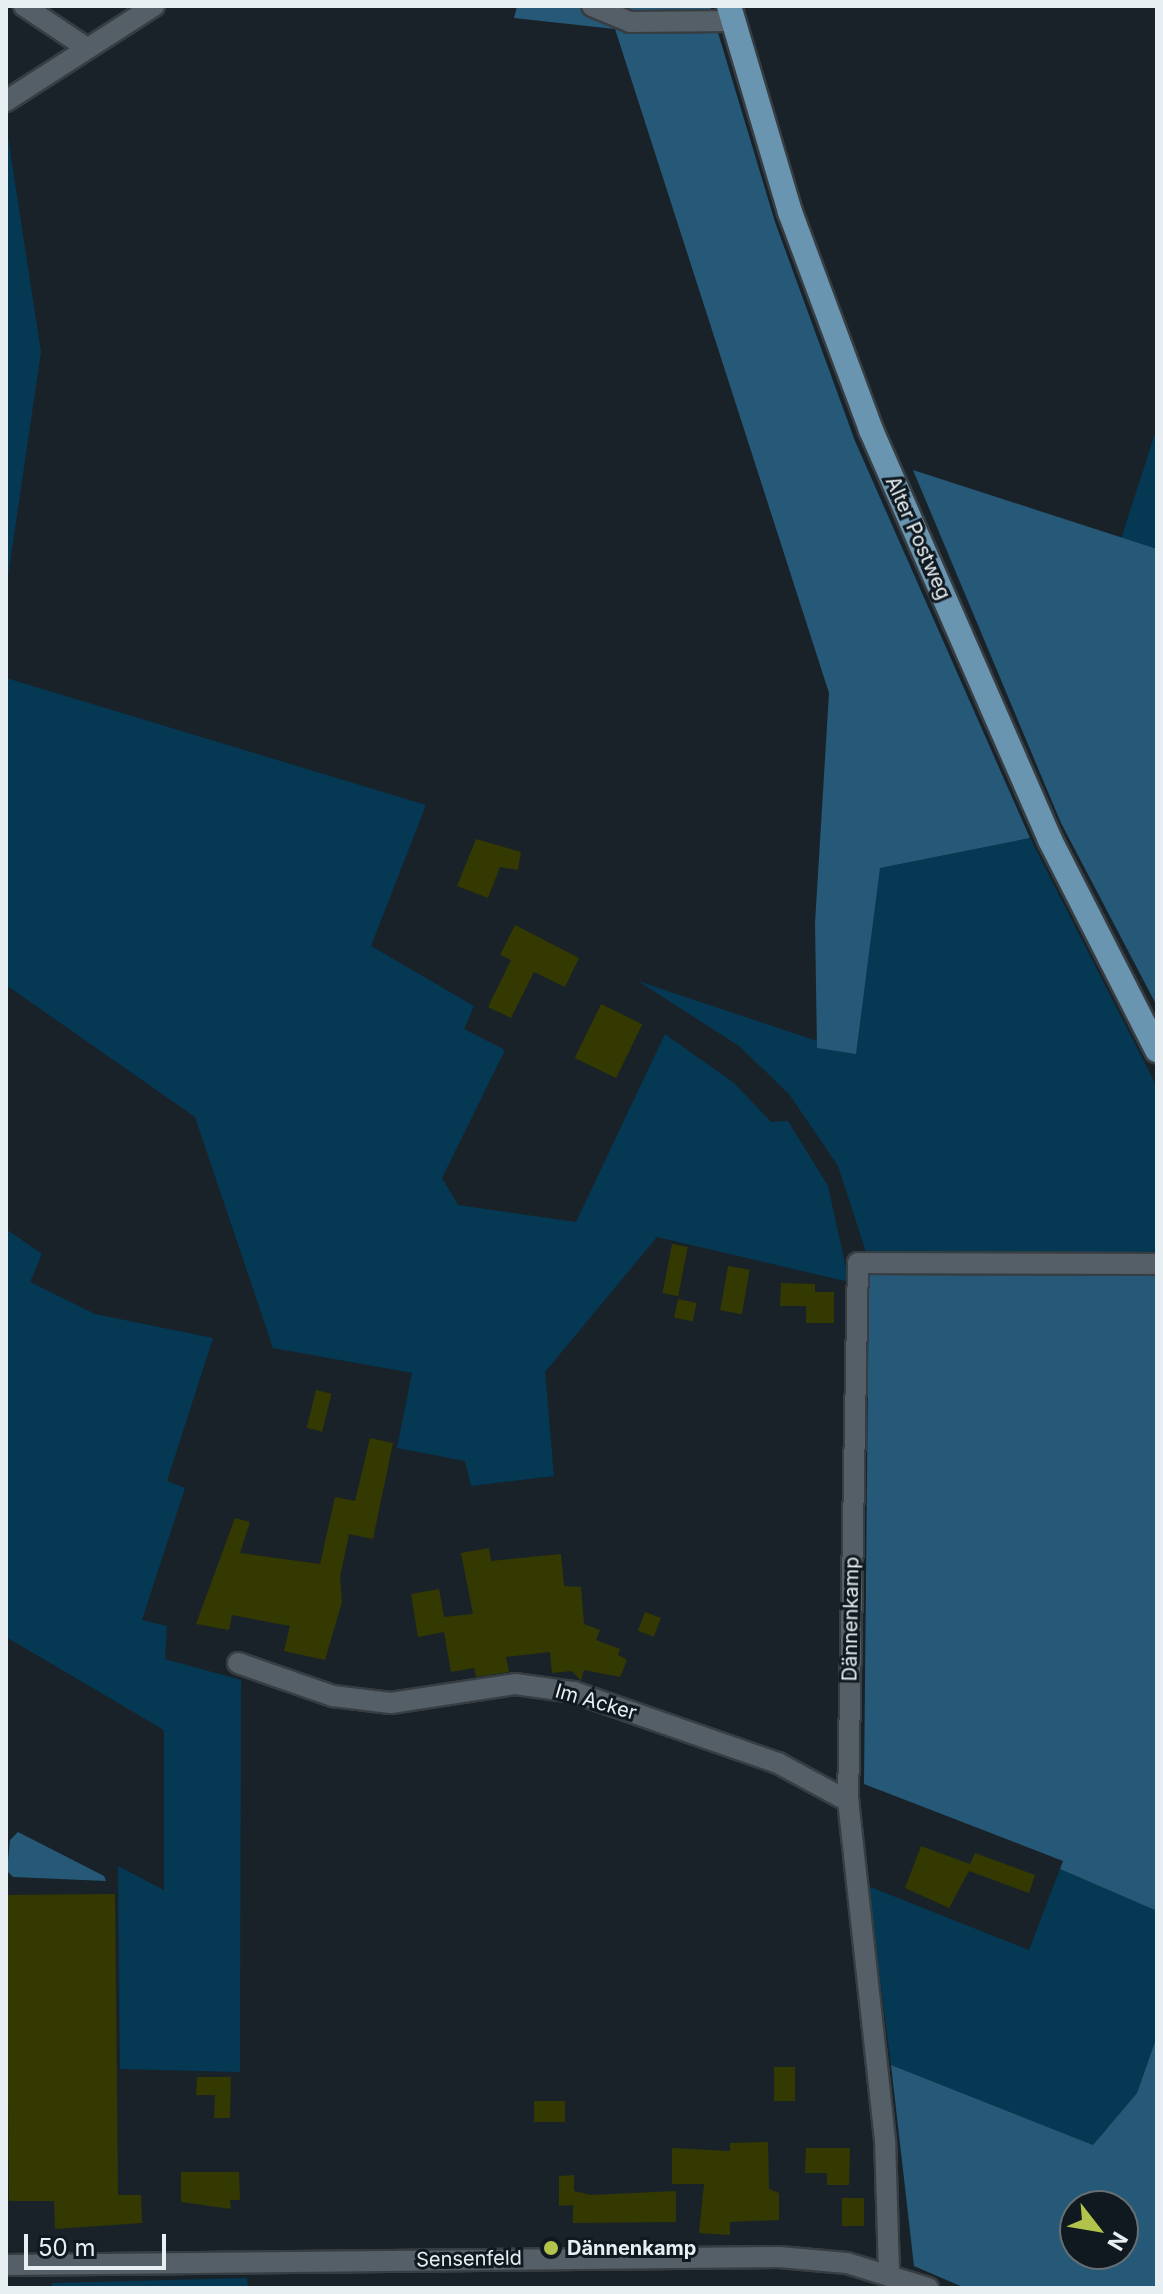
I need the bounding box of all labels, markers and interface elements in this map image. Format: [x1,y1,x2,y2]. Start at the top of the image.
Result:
street label: Alter Postweg [880,473,956,603]
street label: Dännenkamp [838,1556,864,1682]
street label: Im Acker [553,1679,639,1725]
north arrow [1059,2190,1139,2270]
scale bar [28,2218,170,2268]
text: N [1102,2227,1133,2255]
text: 50 m [38,2233,96,2262]
place label: Dännenkamp [567,2236,696,2260]
marker: Dännenkamp [542,2239,560,2257]
street label: Sensenfeld [416,2246,522,2272]

